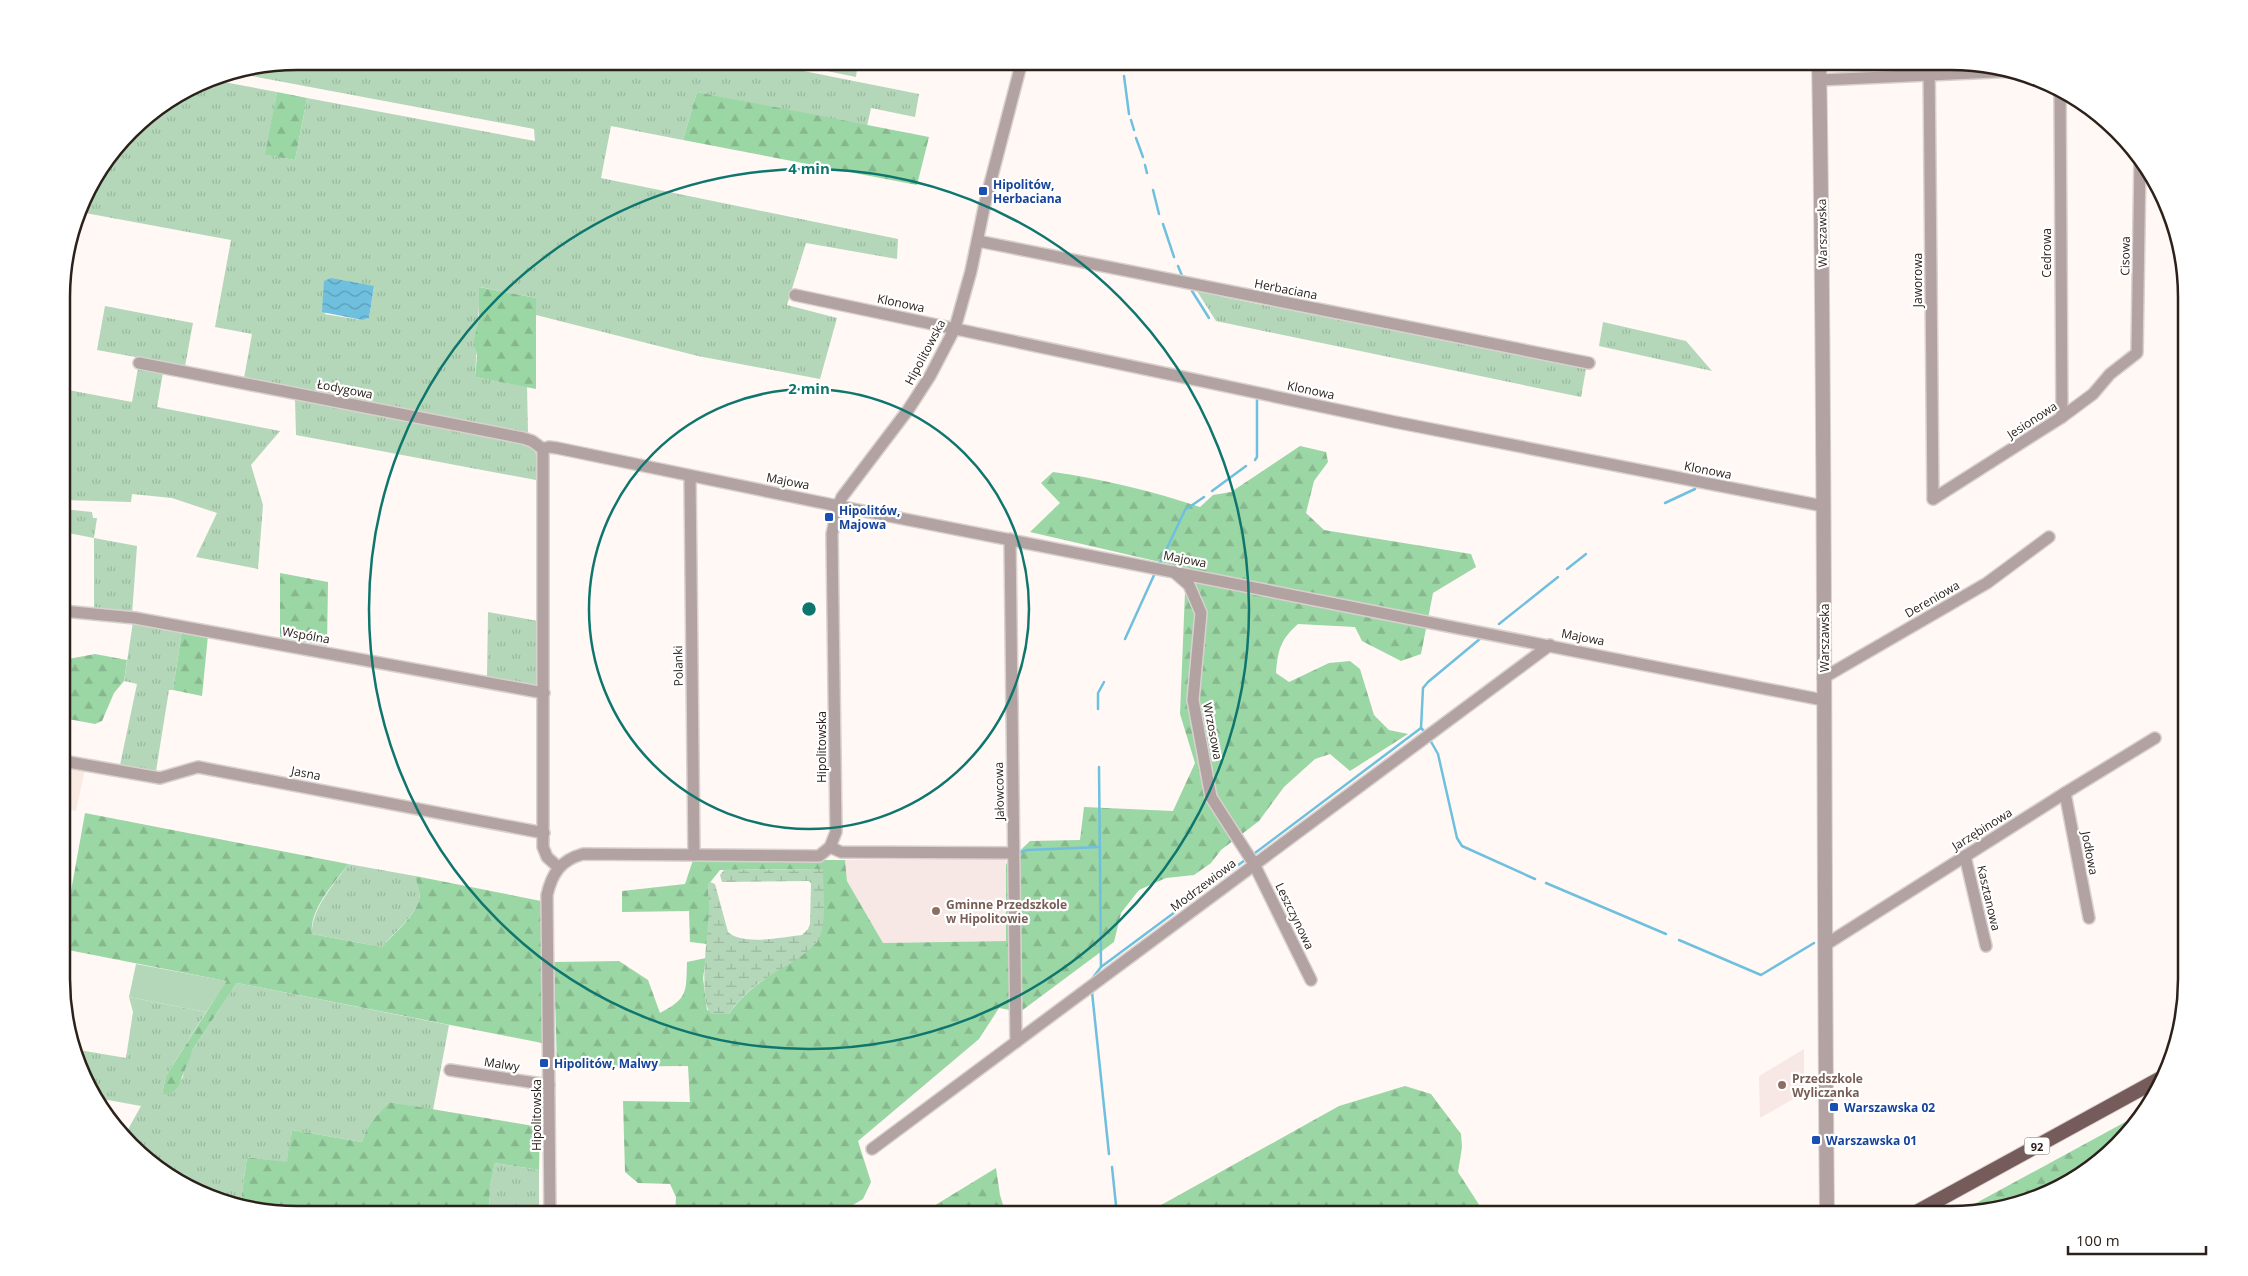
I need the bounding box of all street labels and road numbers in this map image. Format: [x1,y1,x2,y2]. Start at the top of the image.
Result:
street label: Warszawska [1813,199,1831,267]
street label: Cedrowa [2038,228,2055,278]
street label: Cisowa [2116,236,2134,276]
street label: Jaworowa [1909,253,1926,308]
street label: Herbaciana [1253,275,1319,303]
street label: Klonowa [876,290,926,316]
street label: Hipolitowska [901,316,949,388]
street label: Łodygowa [316,375,374,403]
street label: Klonowa [1286,377,1336,403]
street label: Jesionowa [2003,397,2060,443]
street label: Klonowa [1683,457,1733,483]
street label: Majowa [765,468,811,494]
street label: Majowa [1162,546,1208,572]
street label: Dereniowa [1901,576,1963,622]
street label: Warszawska [1816,604,1833,672]
street label: Wspólna [281,622,331,648]
street label: Majowa [1560,624,1606,650]
street label: Polanki [669,645,687,687]
street label: Wrzosowa [1199,701,1227,761]
street label: Hipolitowska [813,711,830,783]
street label: Jasna [289,762,322,784]
street label: Jałowcowa [990,762,1008,821]
street label: Jarzębinowa [1948,804,2015,855]
street label: Jodłowa [2077,829,2103,876]
street label: Modrzewiowa [1167,855,1239,915]
street label: Kasztanowa [1973,864,2005,932]
street label: Leszczynowa [1272,880,1318,952]
street label: Malwy [483,1053,522,1075]
street label: Hipolitowska [528,1079,545,1151]
road number: 92 [2024,1138,2050,1154]

